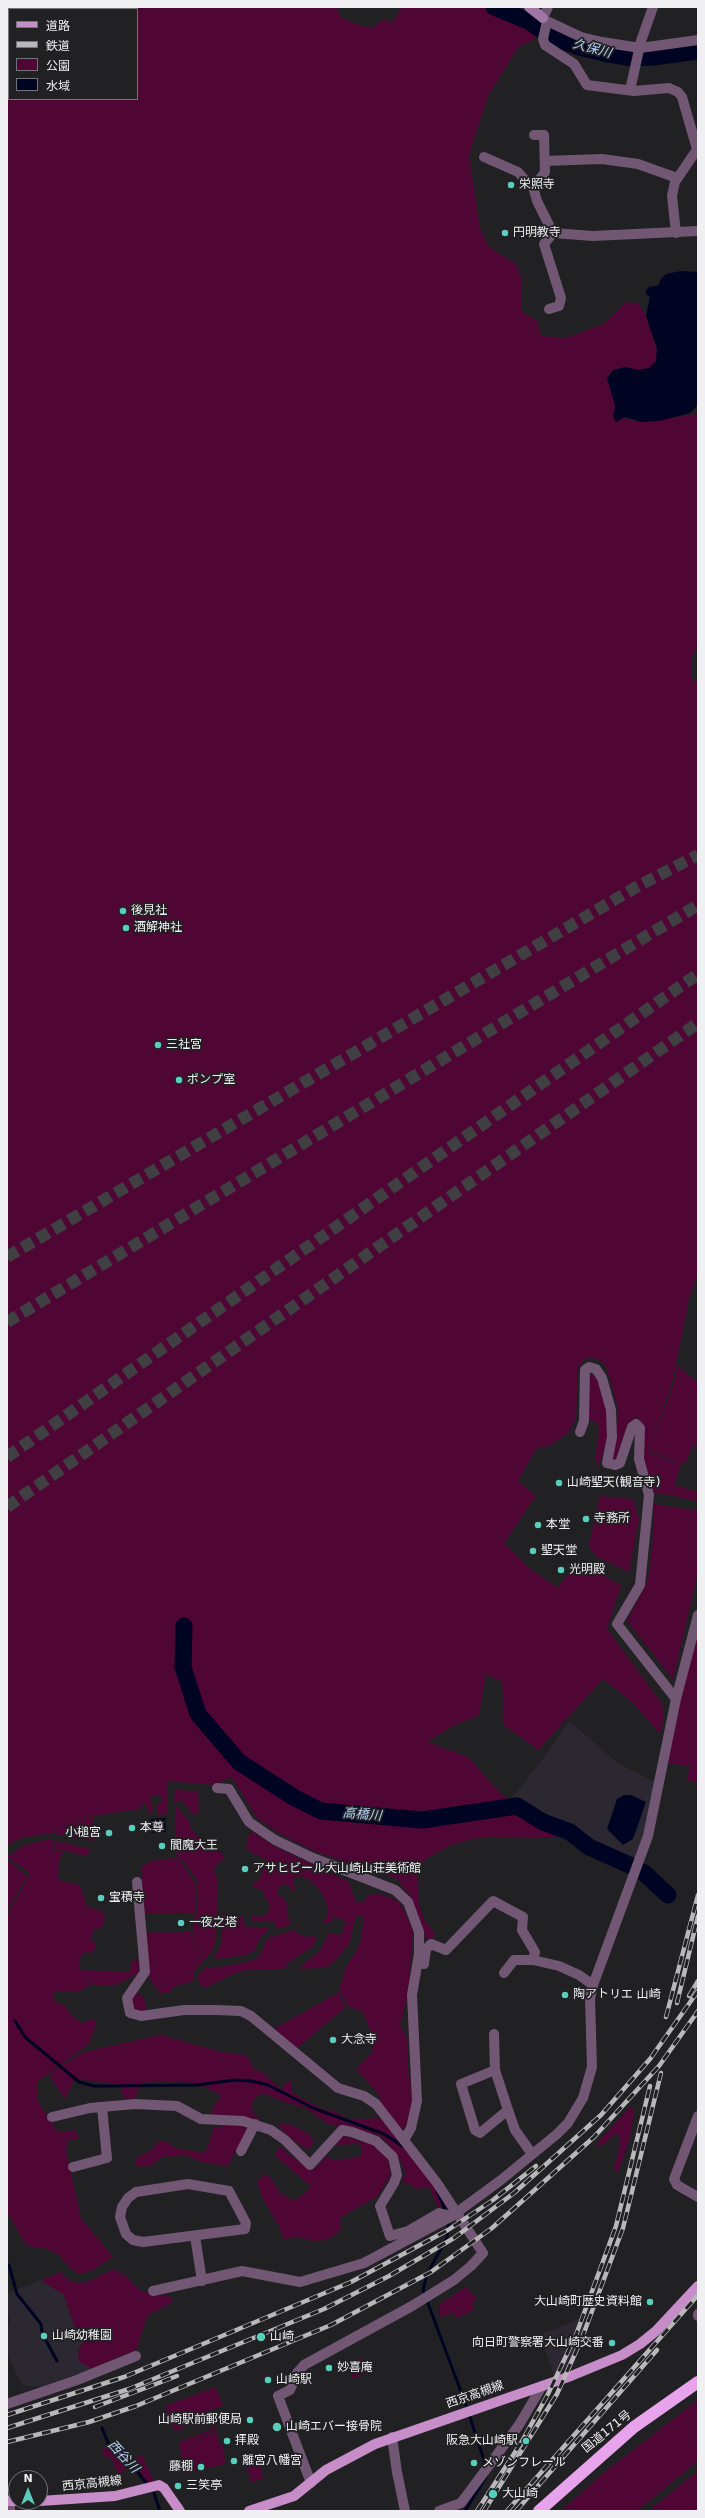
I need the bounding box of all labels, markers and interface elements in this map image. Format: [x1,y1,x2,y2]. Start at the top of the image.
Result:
legend [8,8,138,100]
text: 道路 [46,19,70,33]
water label: 久保川 [571,36,613,62]
text: 鉄道 [46,39,70,53]
text: 公園 [46,59,70,73]
text: 水域 [46,79,70,93]
place label: 栄照寺 [519,178,555,192]
marker: 栄照寺 [506,180,516,190]
place label: 円明教寺 [513,226,561,240]
marker: 円明教寺 [500,228,510,238]
place label: 後見社 [131,904,167,918]
marker: 後見社 [118,906,128,916]
place label: 酒解神社 [134,921,182,935]
marker: 酒解神社 [121,923,131,933]
place label: 三社宮 [166,1038,202,1052]
marker: 三社宮 [153,1040,163,1050]
place label: ポンプ室 [187,1073,235,1087]
marker: ポンプ室 [174,1075,184,1085]
place label: 山崎聖天(観音寺) [567,1476,660,1490]
marker: 山崎聖天(観音寺) [554,1478,564,1488]
place label: 寺務所 [594,1512,630,1526]
marker: 寺務所 [581,1514,591,1524]
place label: 本堂 [546,1518,570,1532]
marker: 本堂 [533,1520,543,1530]
place label: 聖天堂 [541,1544,577,1558]
marker: 聖天堂 [528,1546,538,1556]
place label: 光明殿 [569,1563,605,1577]
marker: 光明殿 [556,1565,566,1575]
water label: 高橋川 [342,1806,382,1824]
place label: 本尊 [140,1821,164,1835]
marker: 本尊 [127,1823,137,1833]
place label: 小槌宮 [65,1826,101,1840]
marker: 小槌宮 [104,1828,114,1838]
place label: 閻魔大王 [170,1839,218,1853]
marker: 閻魔大王 [157,1841,167,1851]
place label: アサヒビール大山崎山荘美術館 [253,1862,421,1876]
marker: アサヒビール大山崎山荘美術館 [240,1864,250,1874]
place label: 宝積寺 [109,1891,145,1905]
marker: 宝積寺 [96,1893,106,1903]
place label: 一夜之塔 [189,1916,237,1930]
marker: 一夜之塔 [176,1918,186,1928]
place label: 陶アトリエ 山崎 [573,1988,661,2002]
marker: 陶アトリエ 山崎 [560,1990,570,2000]
place label: 大念寺 [341,2033,377,2047]
marker: 大念寺 [328,2035,338,2045]
place label: 大山崎町歴史資料館 [534,2295,642,2309]
marker: 大山崎町歴史資料館 [645,2297,655,2307]
place label: 山崎幼稚園 [52,2329,112,2343]
place label: 山崎 [270,2330,294,2344]
marker: 山崎幼稚園 [39,2331,49,2341]
marker: 山崎 [255,2331,267,2343]
place label: 向日町警察署大山崎交番 [472,2336,604,2350]
marker: 向日町警察署大山崎交番 [607,2338,617,2348]
place label: 妙喜庵 [337,2361,373,2375]
marker: 妙喜庵 [324,2363,334,2373]
place label: 山崎駅 [276,2373,312,2387]
marker: 山崎駅 [263,2375,273,2385]
street label: 西京高槻線 [444,2378,506,2412]
street label: 国道171号 [580,2408,634,2456]
place label: 山崎駅前郵便局 [158,2413,242,2427]
marker: 山崎駅前郵便局 [245,2415,255,2425]
place label: 山崎エバー接骨院 [286,2420,382,2434]
marker: 山崎エバー接骨院 [271,2421,283,2433]
place label: 拝殿 [235,2434,259,2448]
place label: 阪急大山崎駅 [446,2434,518,2448]
marker: 拝殿 [222,2436,232,2446]
marker: 阪急大山崎駅 [521,2436,531,2446]
water label: 西谷川 [104,2437,142,2477]
place label: 離宮八幡宮 [242,2454,302,2468]
marker: 離宮八幡宮 [229,2456,239,2466]
place label: メゾンフレール [482,2456,566,2470]
marker: メゾンフレール [469,2458,479,2468]
place label: 藤棚 [169,2460,193,2474]
marker: 藤棚 [196,2462,206,2472]
north arrow [8,2470,48,2510]
text: N [23,2472,33,2485]
street label: 西京高槻線 [61,2474,123,2494]
place label: 三笑亭 [186,2479,222,2493]
marker: 三笑亭 [173,2481,183,2491]
place label: 大山崎 [502,2487,538,2501]
marker: 大山崎 [487,2488,499,2500]

